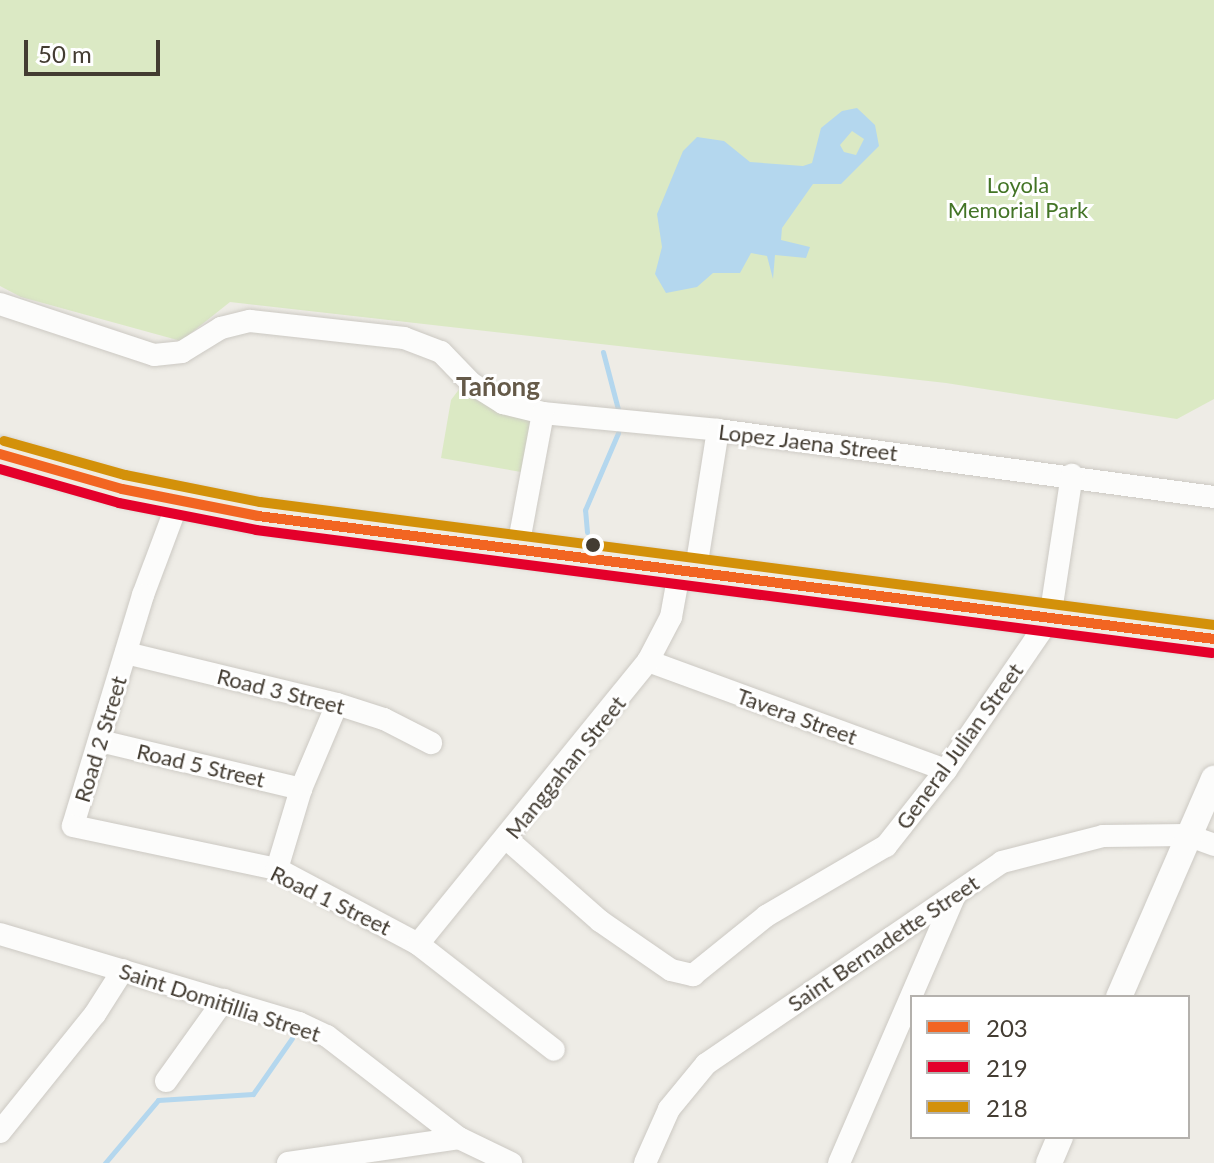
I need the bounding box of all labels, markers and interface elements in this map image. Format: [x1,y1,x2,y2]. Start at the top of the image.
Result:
scale bar [28,24,164,74]
text: 50 m [38,39,92,68]
park label: Loyola Memorial Park [948,171,1088,222]
district label: Tañong [456,371,540,403]
street label: Lopez Jaena Street [717,418,899,466]
unlabelled marker [585,537,601,553]
street label: General Julian Street [890,658,1028,834]
street label: Road 3 Street [214,662,348,720]
street label: Road 2 Street [68,673,132,805]
street label: Tavera Street [733,682,861,750]
street label: Manggahan Street [499,690,631,844]
street label: Road 5 Street [134,737,268,793]
street label: Road 1 Street [266,859,396,941]
street label: Saint Bernadette Street [783,869,983,1017]
street label: Saint Domitillia Street [116,957,324,1047]
legend [910,995,1190,1139]
text: 203 [986,1013,1028,1042]
text: 219 [986,1053,1028,1082]
text: 218 [986,1093,1028,1122]

